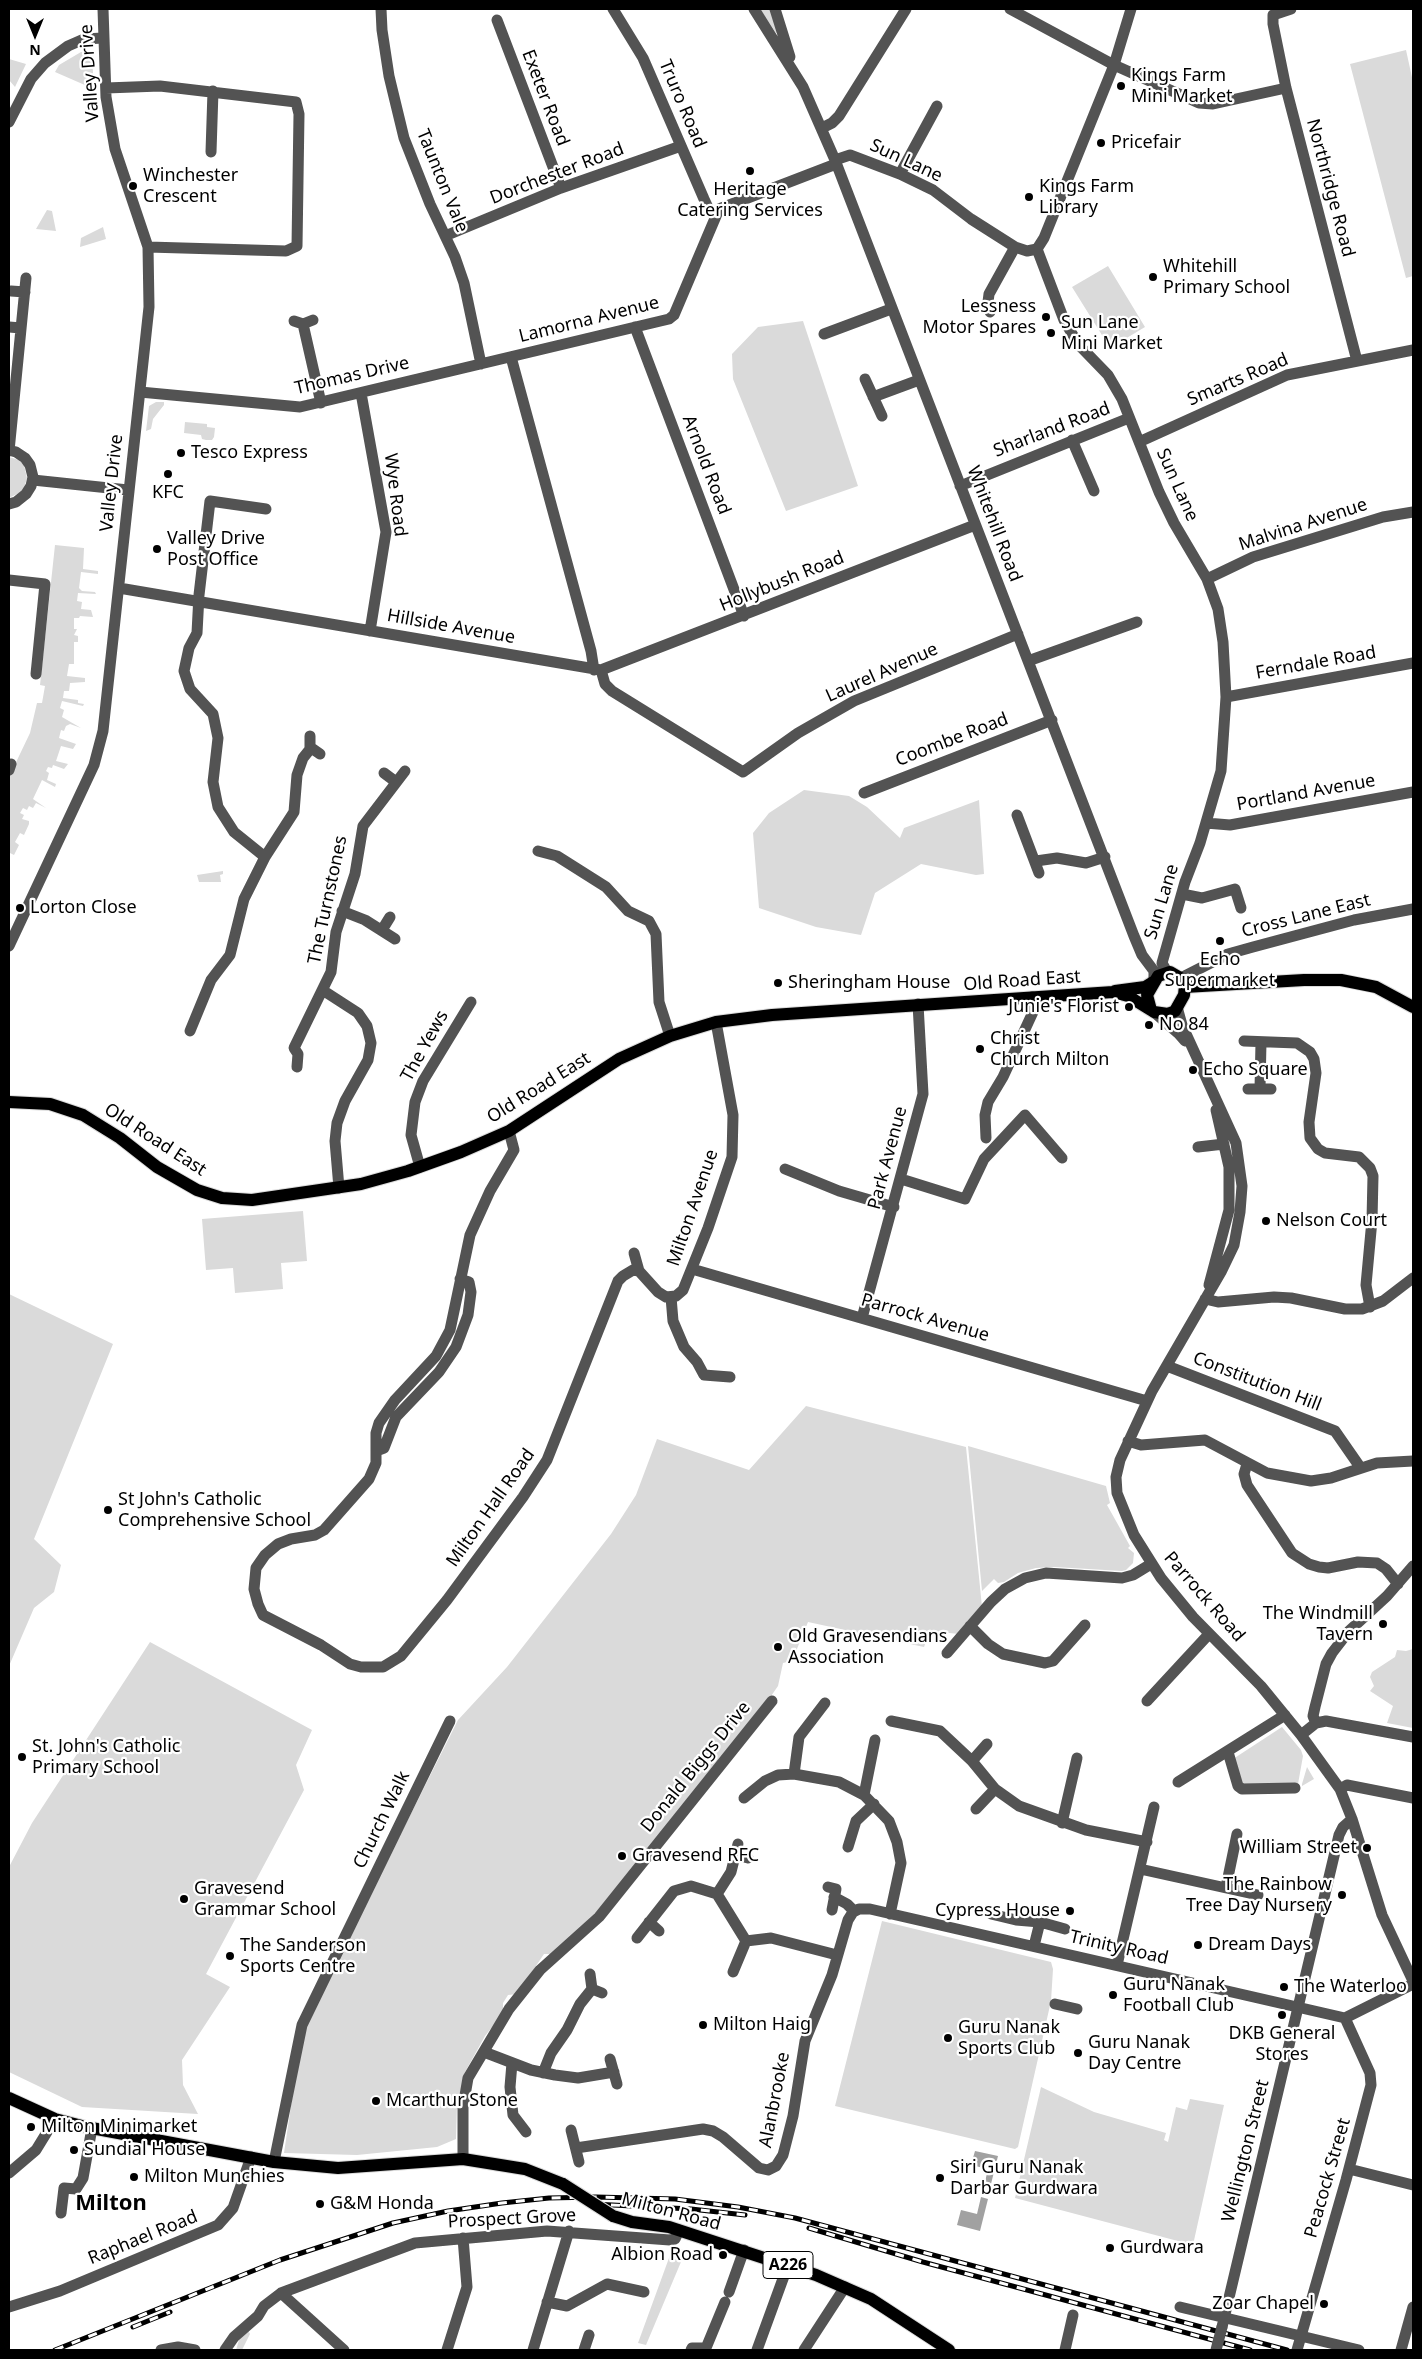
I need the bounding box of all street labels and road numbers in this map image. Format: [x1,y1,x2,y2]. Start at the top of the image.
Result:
street label: Valley Drive [76,23,104,123]
street label: Exeter Road [517,47,573,149]
street label: Truro Road [654,57,710,151]
street label: Northridge Road [1301,117,1359,259]
street label: Taunton Vale [411,126,473,236]
street label: Sun Lane [866,135,946,187]
street label: Dorchester Road [487,139,627,209]
street label: Lamorna Avenue [517,292,661,348]
street label: Smarts Road [1184,349,1292,411]
street label: Thomas Drive [293,352,411,400]
street label: Sharland Road [991,398,1113,462]
street label: Arnold Road [677,412,735,518]
street label: Valley Drive [96,433,128,533]
street label: Sun Lane [1151,445,1203,525]
street label: Wye Road [379,452,411,538]
street label: Whitehill Road [962,463,1026,585]
street label: Malvina Avenue [1236,494,1370,556]
street label: Hollybush Road [716,547,848,617]
street label: Hillside Avenue [385,605,517,649]
street label: Laurel Avenue [823,639,941,707]
street label: Ferndale Road [1254,642,1378,684]
street label: Coombe Road [893,709,1011,771]
street label: Portland Avenue [1235,770,1377,816]
street label: The Turnstones [304,834,352,966]
street label: Sun Lane [1140,862,1184,942]
street label: Cross Lane East [1239,890,1373,942]
street label: Old Road East [963,966,1081,996]
street label: The Yews [397,1007,453,1085]
street label: Old Road East [483,1048,595,1128]
street label: Old Road East [100,1099,210,1181]
street label: Park Avenue [864,1104,912,1212]
street label: Milton Avenue [663,1147,723,1269]
street label: Parrock Avenue [858,1289,992,1347]
street label: Constitution Hill [1190,1348,1324,1416]
street label: Milton Hall Road [442,1445,540,1571]
street label: Parrock Road [1159,1547,1249,1647]
street label: Donald Biggs Drive [637,1697,755,1837]
street label: Church Walk [349,1768,415,1872]
street label: Trinity Road [1068,1926,1170,1970]
street label: Alanbrooke [755,2050,795,2150]
street label: Wellington Street [1218,2078,1274,2224]
street label: Peacock Street [1301,2115,1355,2241]
street label: Milton Road [619,2188,723,2236]
street label: Prospect Grove [447,2205,577,2233]
street label: Raphael Road [85,2206,201,2270]
road number: A226 [763,2252,813,2278]

